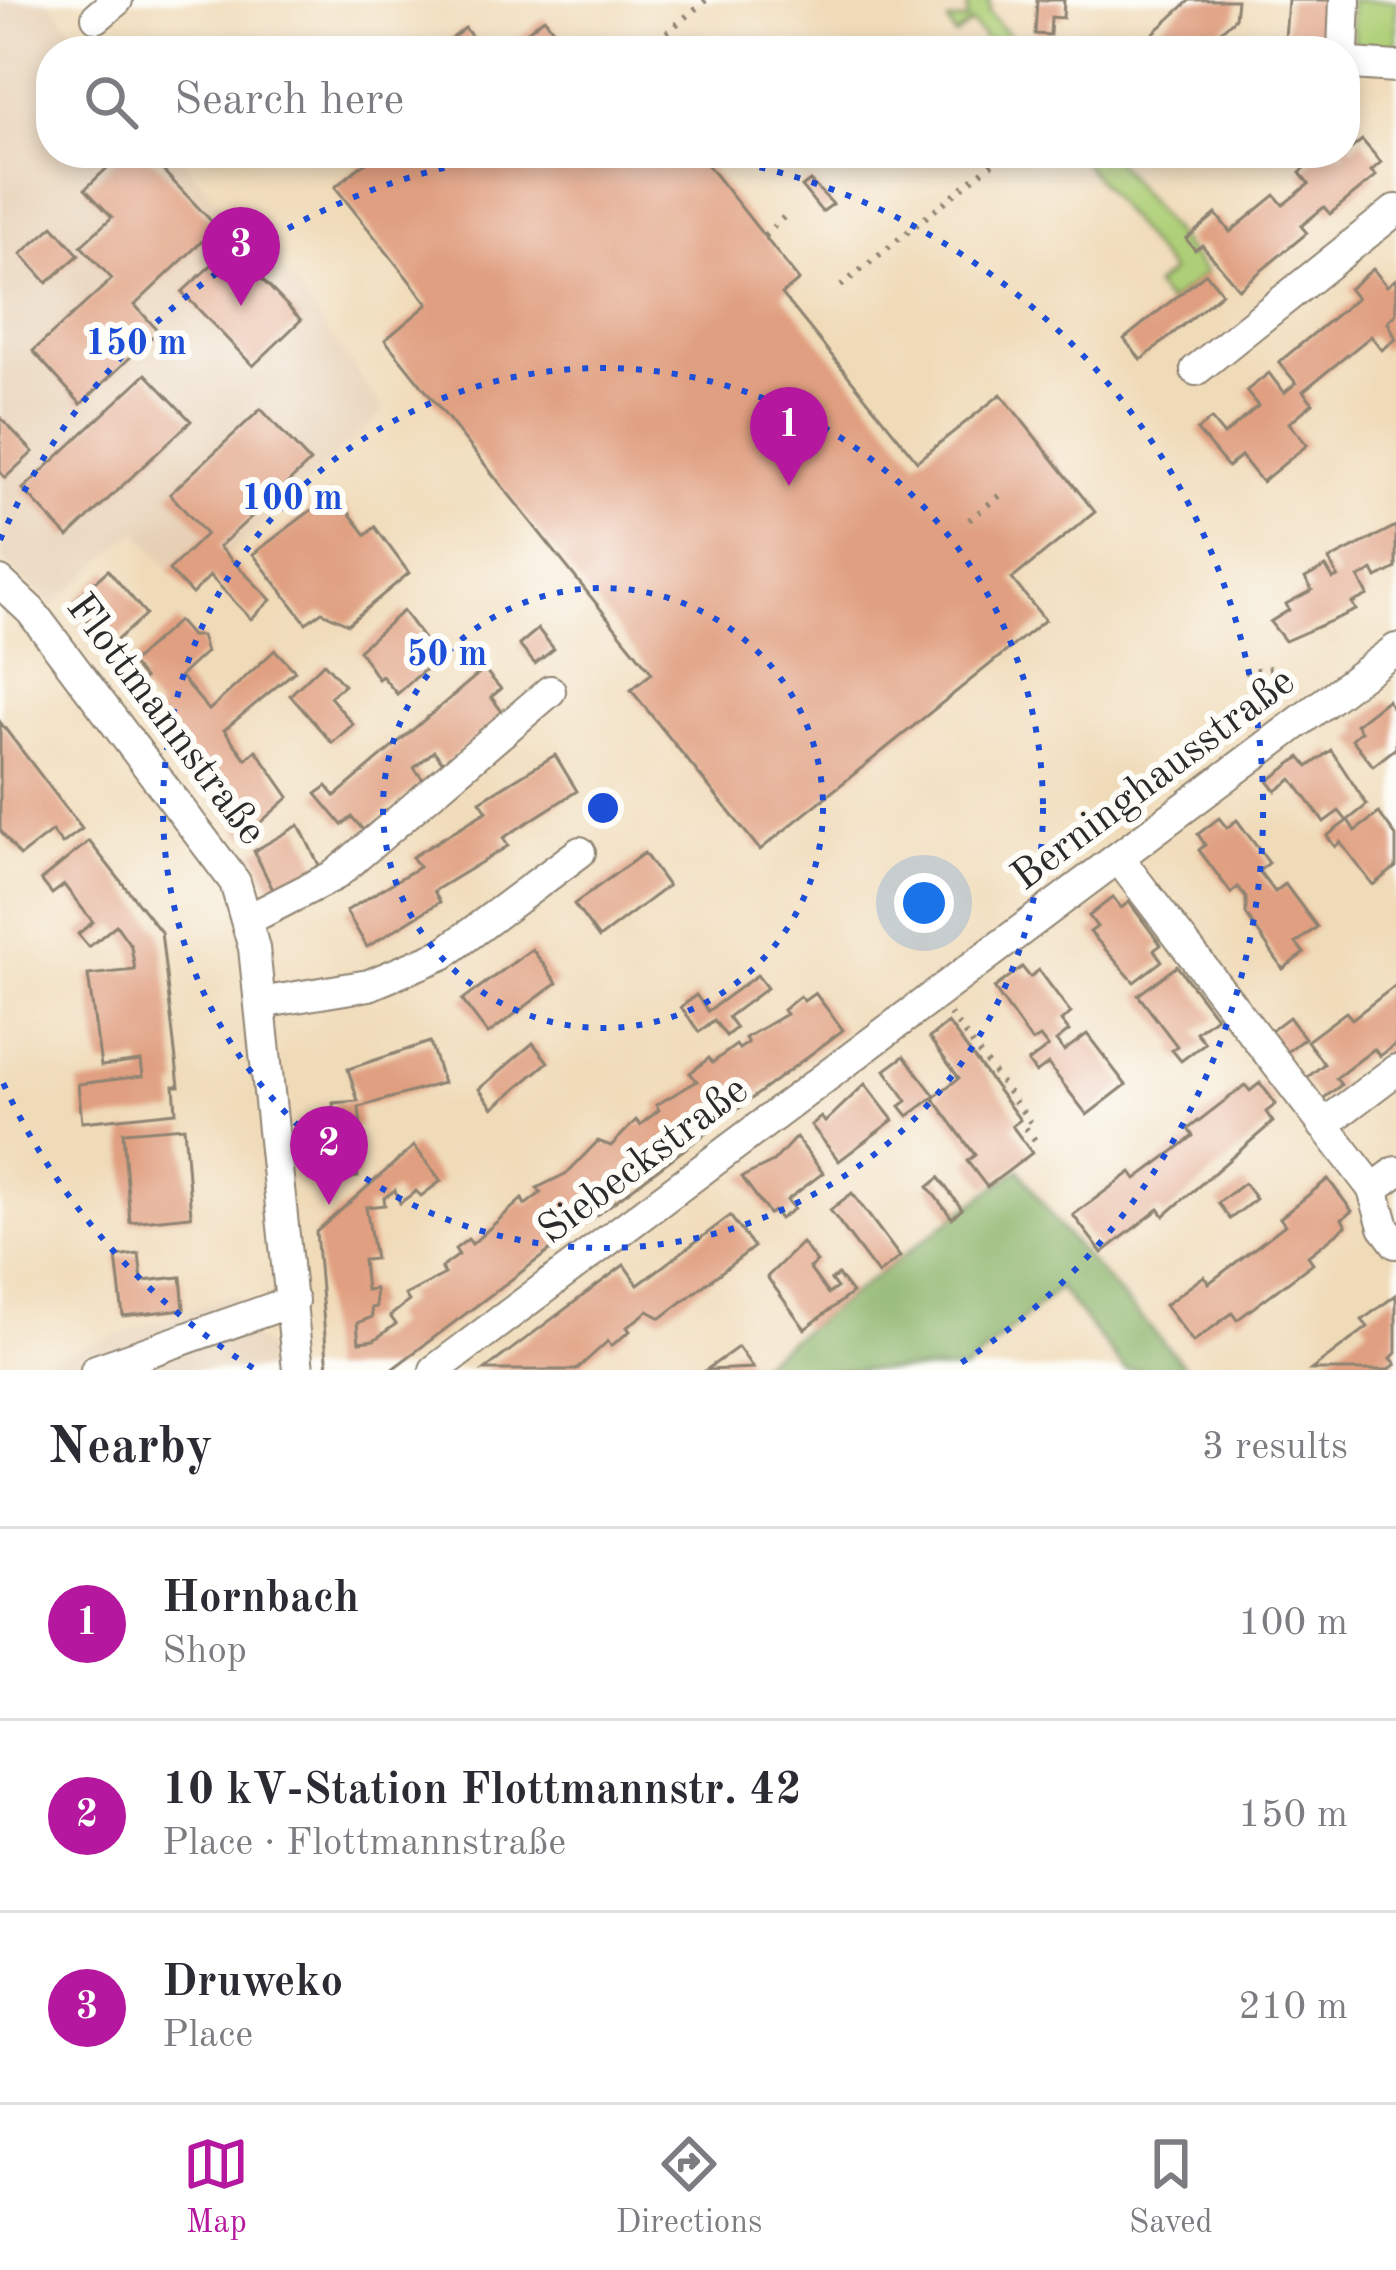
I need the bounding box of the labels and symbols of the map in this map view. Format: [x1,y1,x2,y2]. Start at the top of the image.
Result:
pin: 3 [202,207,280,306]
text: 150 m [85,327,187,363]
pin: 1 [750,387,828,486]
text: 100 m [241,482,343,518]
street label: Flottmannstraße [57,587,273,853]
text: 50 m [407,638,487,674]
street label: Berninghausstraße [1005,660,1303,900]
centre of rings [582,787,624,829]
your location [894,873,954,933]
street label: Siebeckstraße [532,1069,756,1253]
pin: 2 [290,1106,368,1205]

